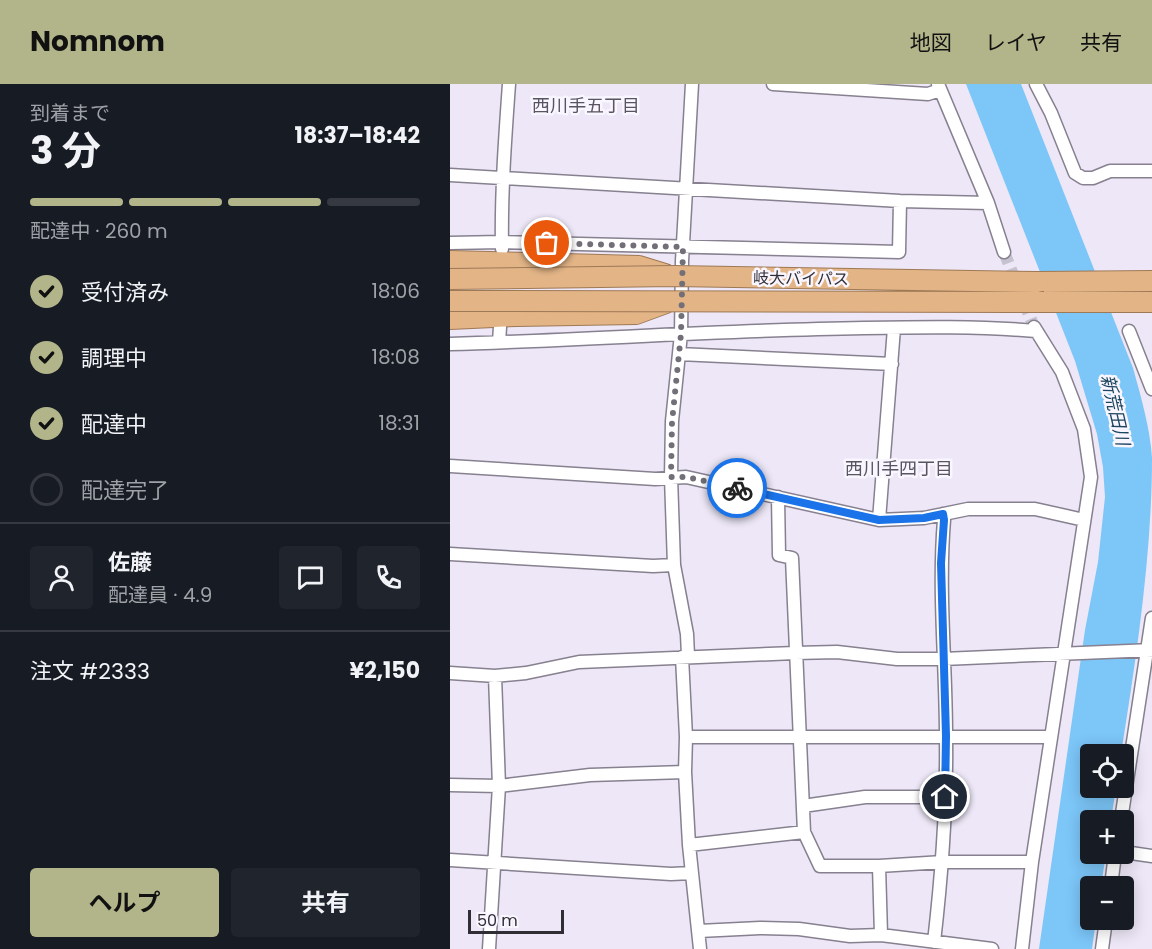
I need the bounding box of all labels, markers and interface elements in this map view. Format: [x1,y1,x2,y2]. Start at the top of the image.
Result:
text: Nomnom [30,22,165,61]
text: 地図 [910,28,952,57]
text: レイヤ [985,28,1047,57]
text: 共有 [1080,28,1122,57]
district label: 西川手五丁目 [532,93,640,118]
text: 到着まで [30,99,110,127]
text: 18:37–18:42 [295,120,420,151]
text: 3 分 [30,123,101,178]
text: 配達中 · 260 m [30,217,168,245]
pin [521,217,572,268]
icon: bag [530,226,563,259]
street label: 岐大バイパス [753,266,849,291]
icon: check [30,275,63,308]
text: 受付済み [81,277,169,308]
text: 18:06 [371,277,420,305]
icon: check [30,341,63,374]
text: 調理中 [81,343,147,374]
text: 18:08 [372,343,420,371]
water label: 新荒田川 [1095,372,1136,450]
icon: check [30,407,63,440]
text: 配達中 [81,409,147,440]
text: 18:31 [379,409,420,437]
district label: 西川手四丁目 [845,456,953,481]
courier [707,458,767,518]
icon: bike [721,472,754,505]
text: 配達完了 [81,475,169,506]
button: person [30,546,93,609]
button: chat [279,546,342,609]
button: phone [357,546,420,609]
text: 佐藤 [108,547,152,578]
text: 配達員 · 4.9 [108,581,212,609]
text: ¥2,150 [349,655,420,686]
text: 注文 #2333 [30,656,150,687]
map controls [1080,744,1134,930]
button: locate [1080,744,1134,798]
pin [919,771,970,822]
icon: home [928,780,961,813]
button: + [1080,810,1134,864]
button: ヘルプ [30,868,219,937]
button: 共有 [231,868,420,937]
button: − [1080,876,1134,930]
scale bar [468,907,564,934]
text: 50 m [477,909,518,932]

